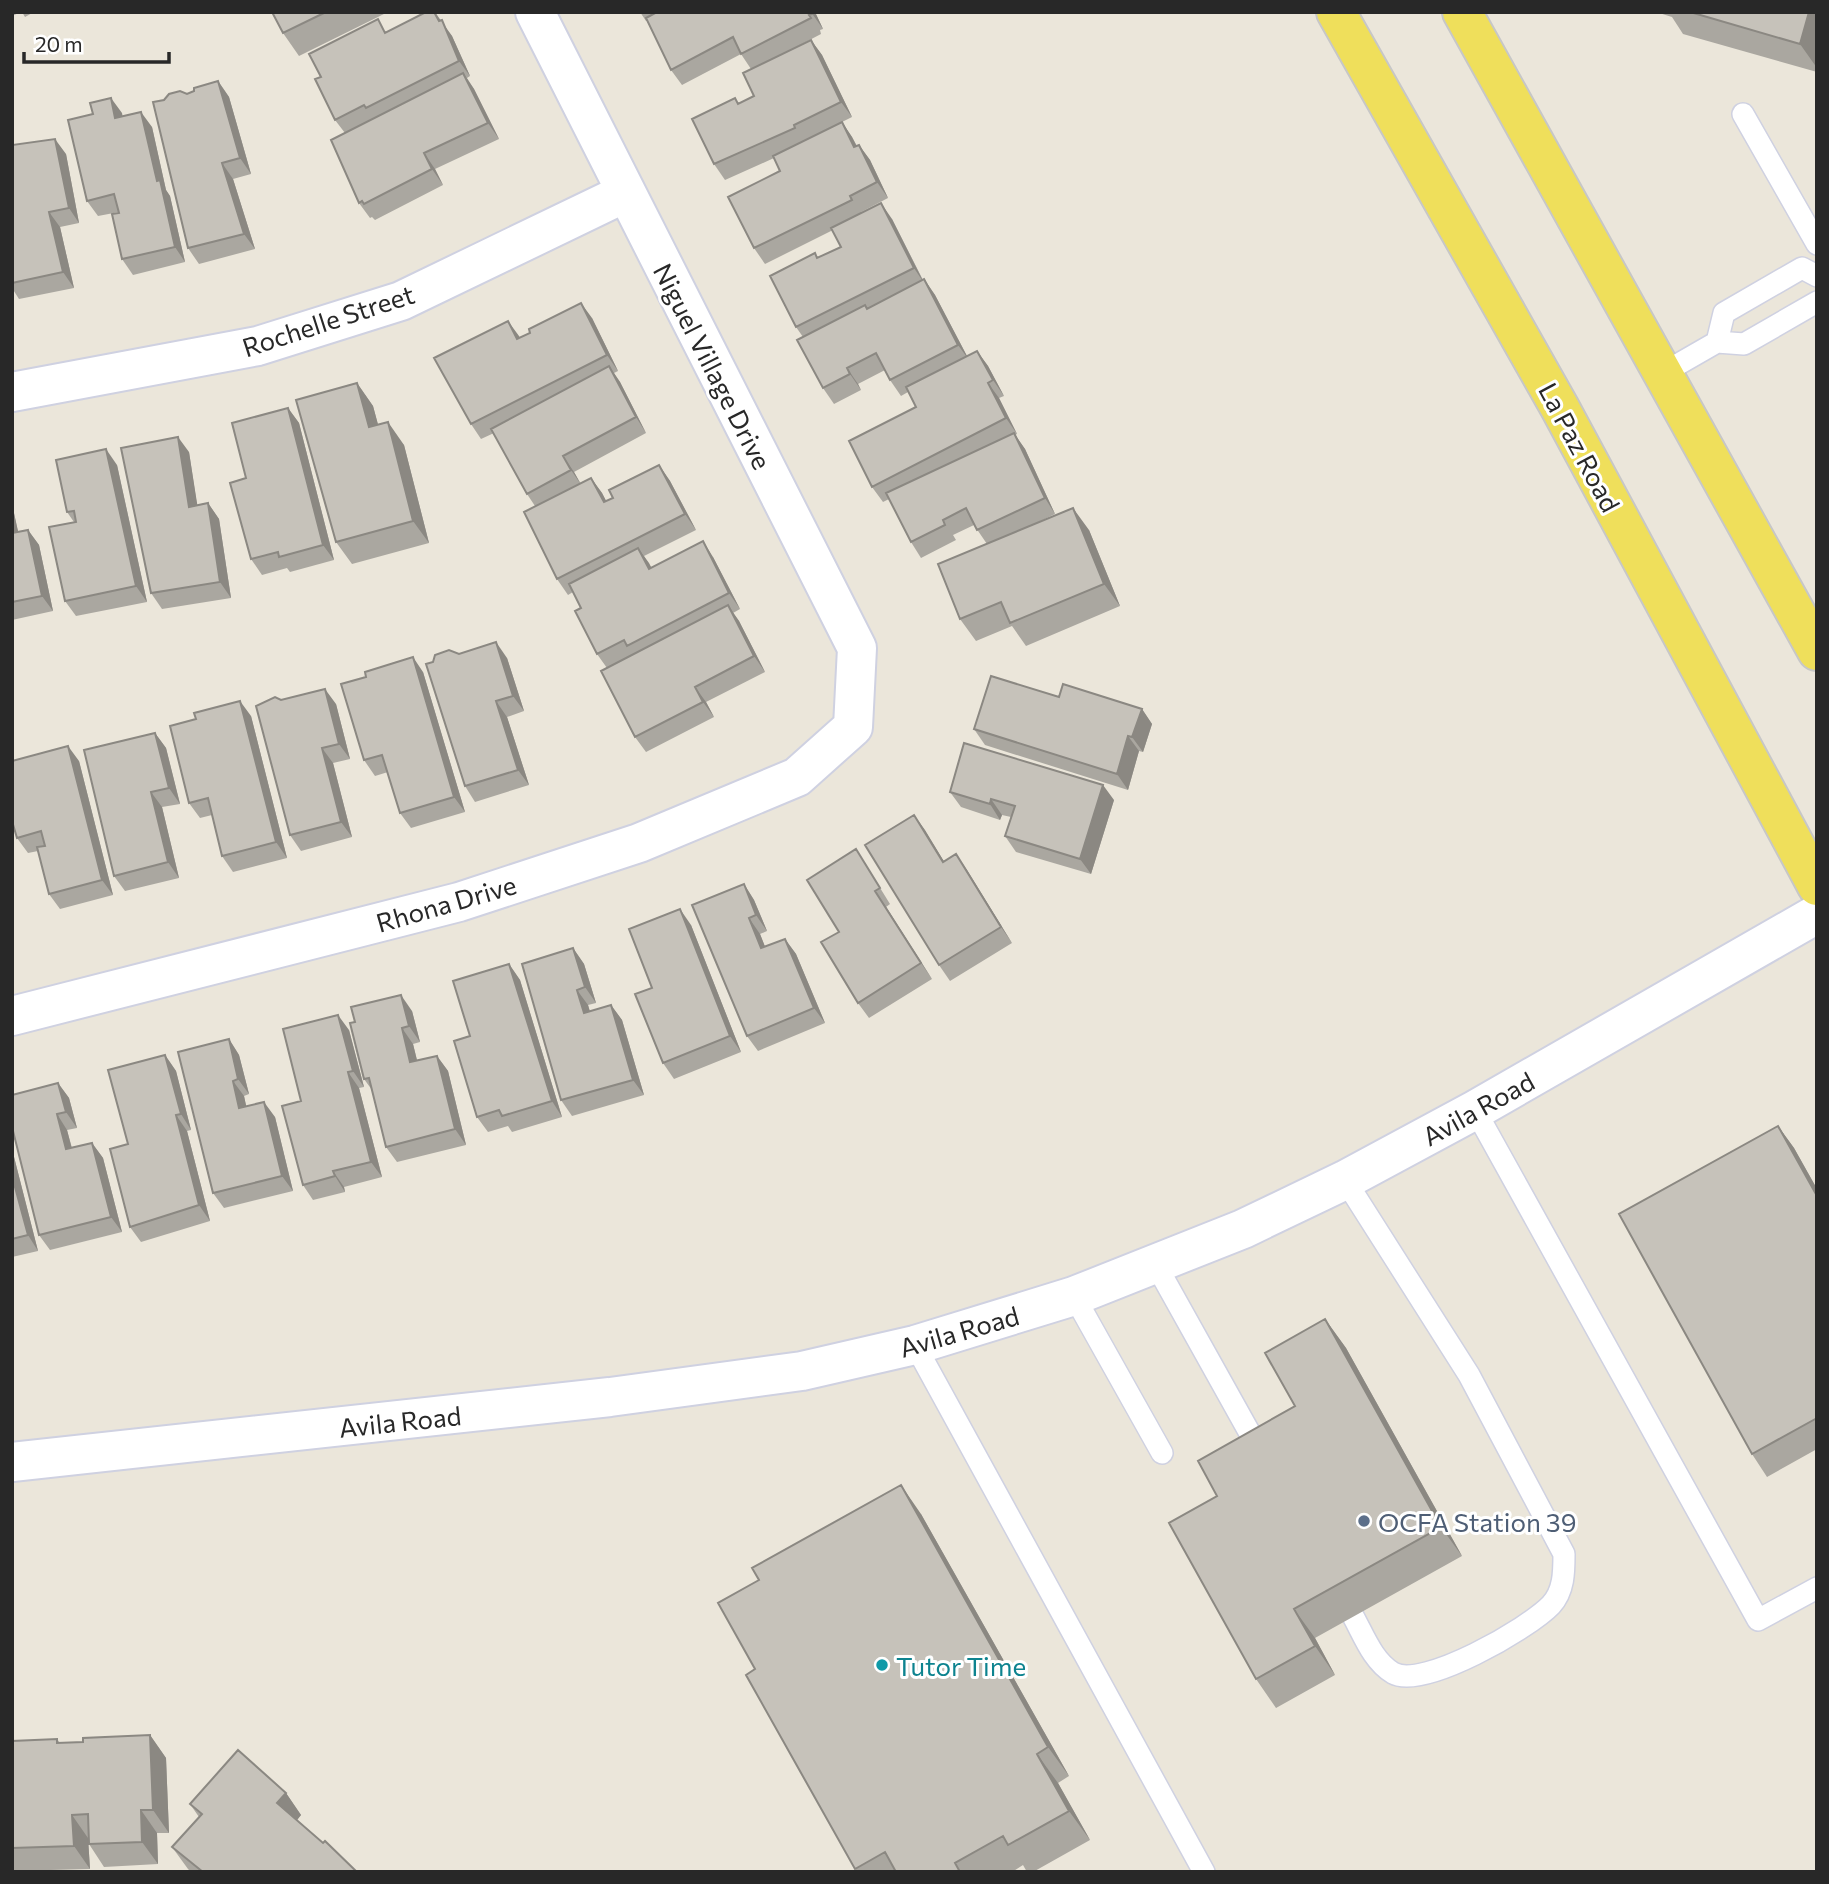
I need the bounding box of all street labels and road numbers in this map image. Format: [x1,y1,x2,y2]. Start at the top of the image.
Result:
street label: Niguel Village Drive [648,258,778,474]
street label: Rochelle Street [238,278,418,362]
street label: La Paz Road [1533,377,1627,517]
street label: Rhona Drive [372,868,520,938]
street label: Avila Road [1417,1065,1539,1151]
street label: Avila Road [896,1299,1022,1363]
street label: Avila Road [337,1399,463,1443]

